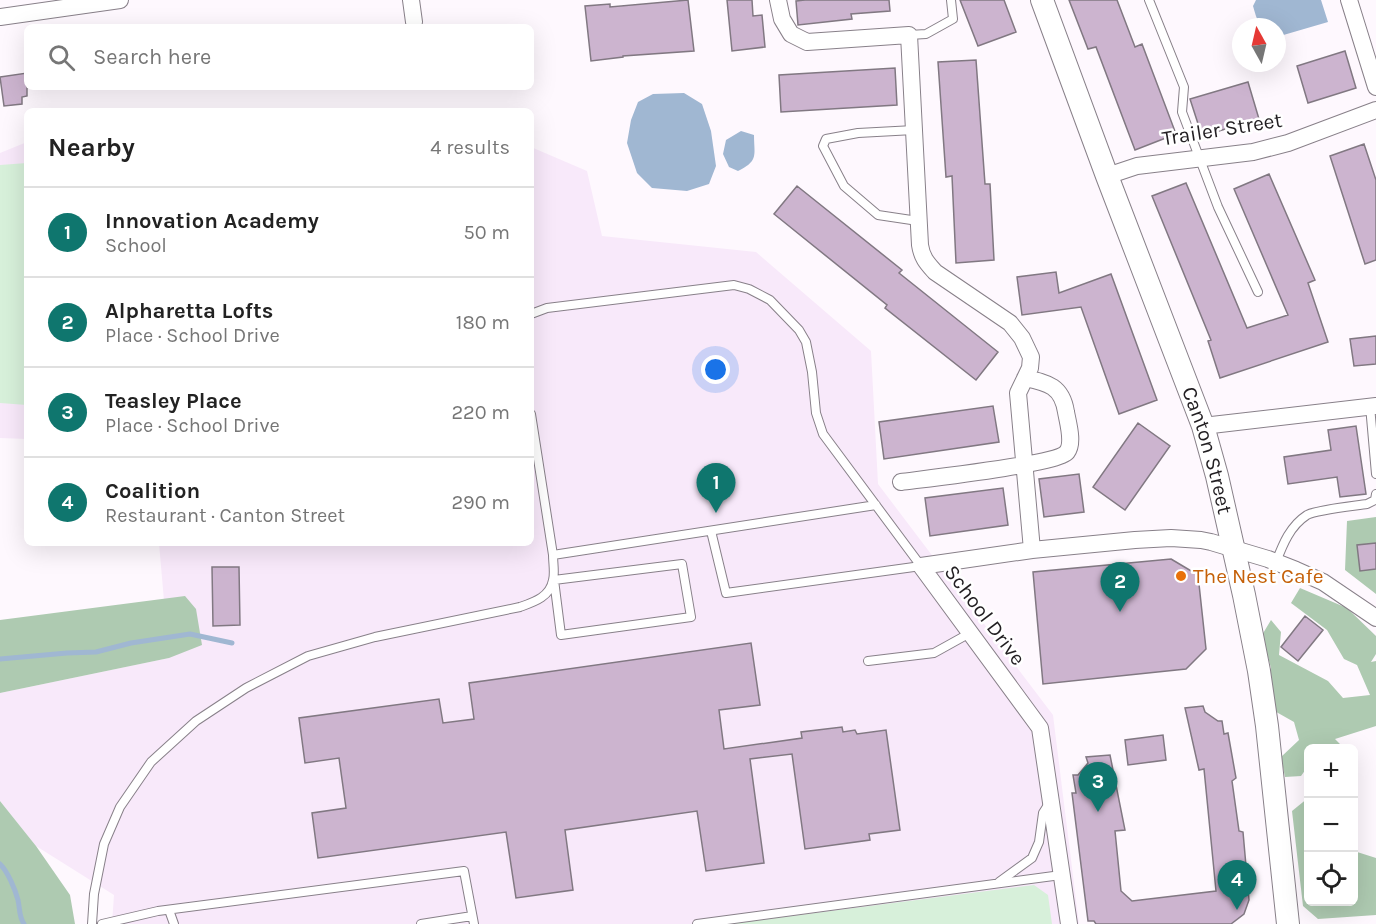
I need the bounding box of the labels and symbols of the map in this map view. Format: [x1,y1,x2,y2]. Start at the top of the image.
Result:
north arrow [1232,18,1286,72]
street label: Trailer Street [1160,108,1284,150]
your location [701,355,730,384]
street label: Canton Street [1177,383,1237,516]
pin: 1 [696,464,736,513]
street label: School Drive [940,560,1030,670]
pin: 2 [1100,562,1140,612]
place label: The Nest Cafe [1193,564,1323,588]
marker: The Nest Cafe [1174,569,1188,583]
pin: 3 [1078,762,1118,812]
pin: 4 [1218,860,1256,910]

